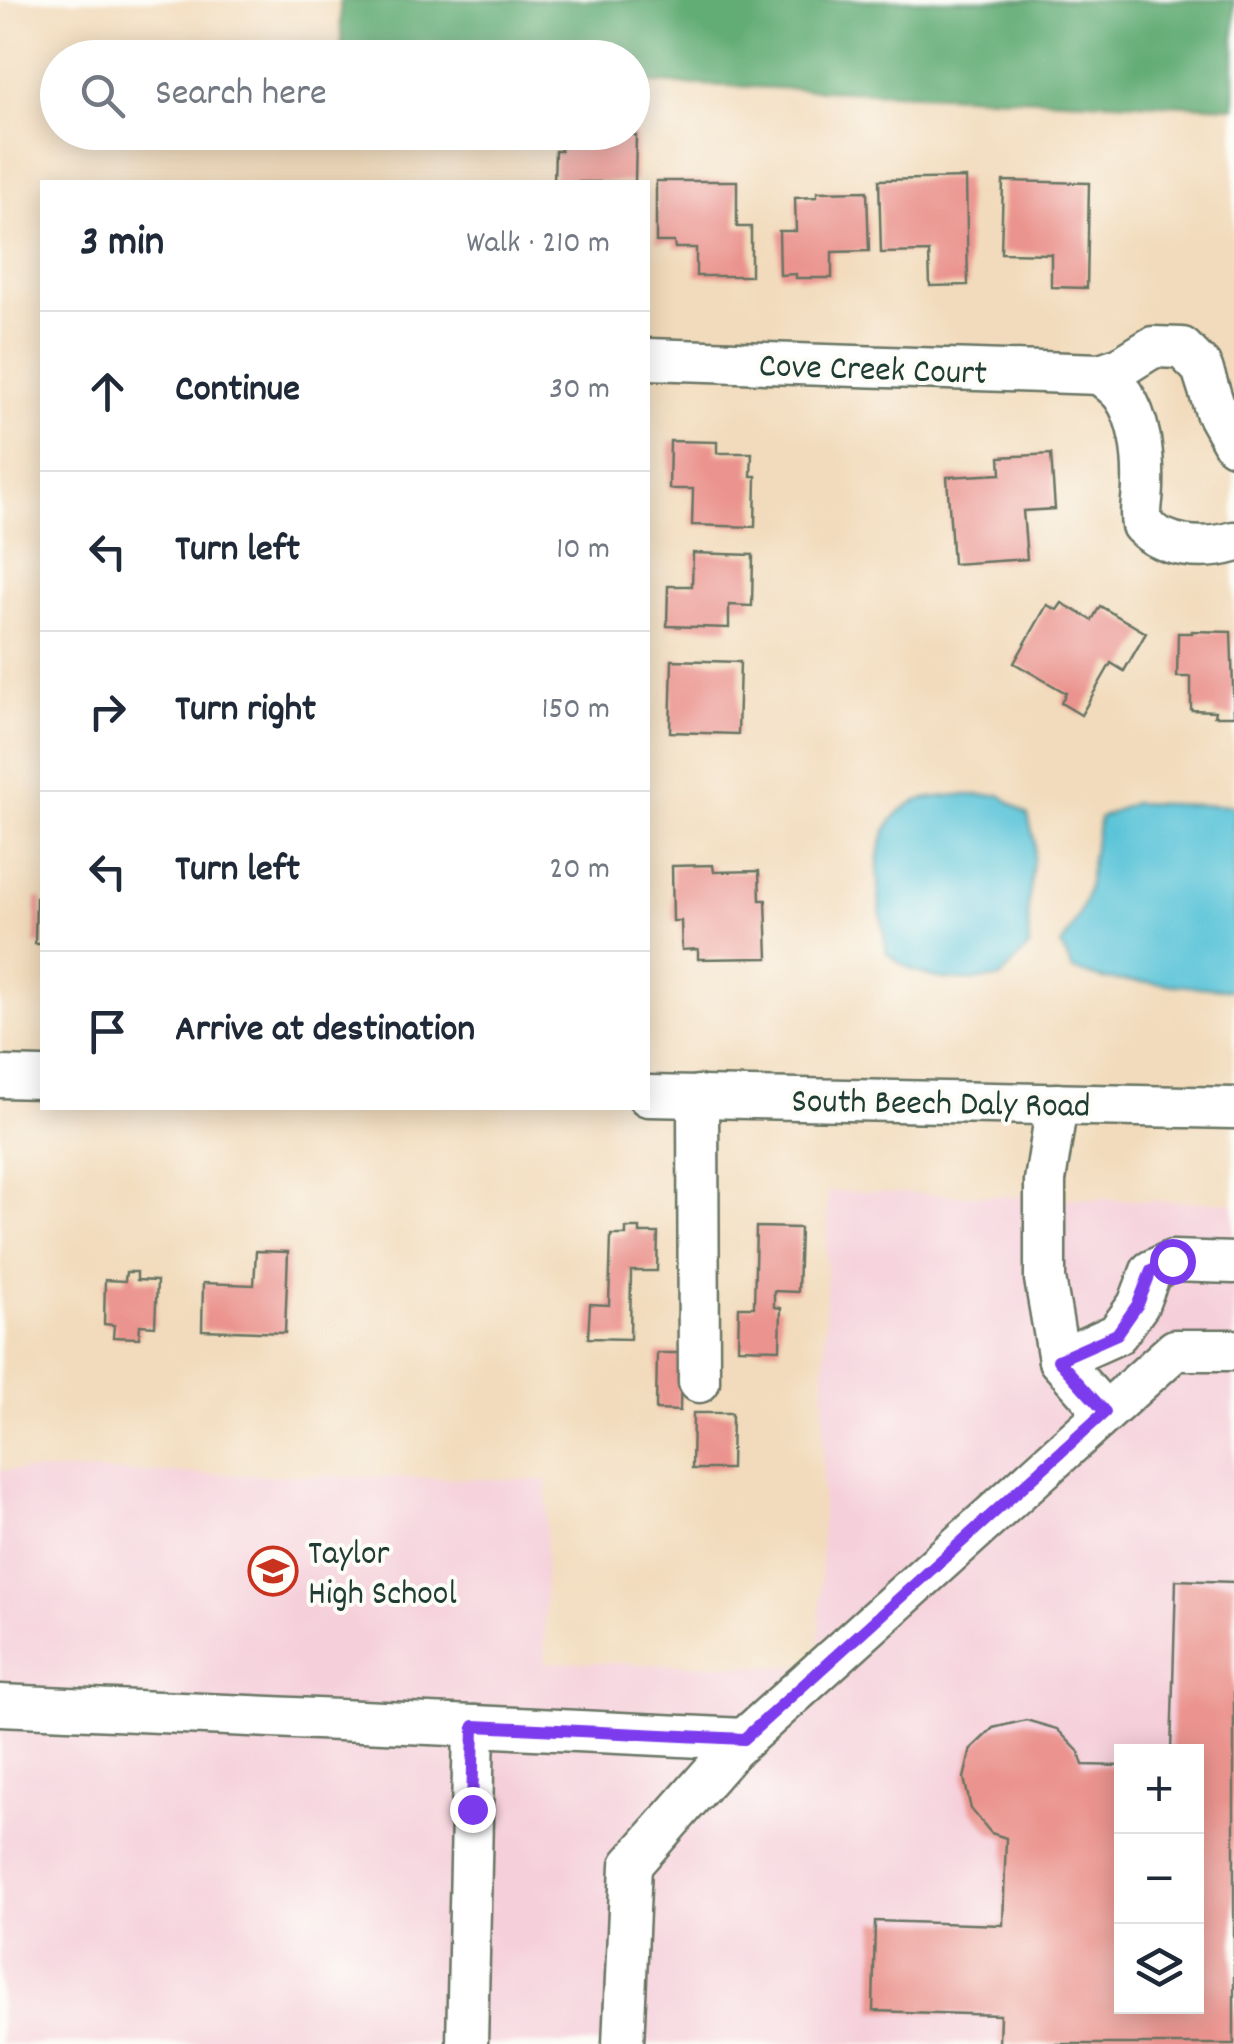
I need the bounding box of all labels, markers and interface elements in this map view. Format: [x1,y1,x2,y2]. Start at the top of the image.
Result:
search box [40,40,650,150]
icon: search [75,68,130,123]
text: Search here [155,68,327,123]
text: 3 min [80,215,164,275]
text: Walk · 210 m [466,222,610,268]
street label: Cove Creek Court [758,343,988,401]
icon: ahead [80,364,135,419]
text: Continue [175,364,300,419]
text: 30 m [549,368,610,414]
icon: left [80,524,135,579]
text: Turn left [175,524,300,579]
text: 10 m [556,528,610,574]
icon: right [80,684,135,739]
text: Turn right [175,684,316,739]
text: 150 m [541,688,610,734]
icon: left [80,844,135,899]
text: Turn left [175,844,300,899]
text: 20 m [549,848,610,894]
icon: arrive [80,1004,135,1059]
text: Arrive at destination [175,1004,475,1059]
street label: South Beech Daly Road [791,1078,1091,1134]
route start [1150,1239,1196,1285]
place label: Taylor High School [308,1531,457,1621]
school or university icon: Taylor High School [247,1545,299,1597]
map controls [1114,1744,1204,2014]
button: + [1114,1744,1204,1834]
route end [450,1787,496,1833]
button: − [1114,1834,1204,1924]
button: layers [1114,1924,1204,2014]

